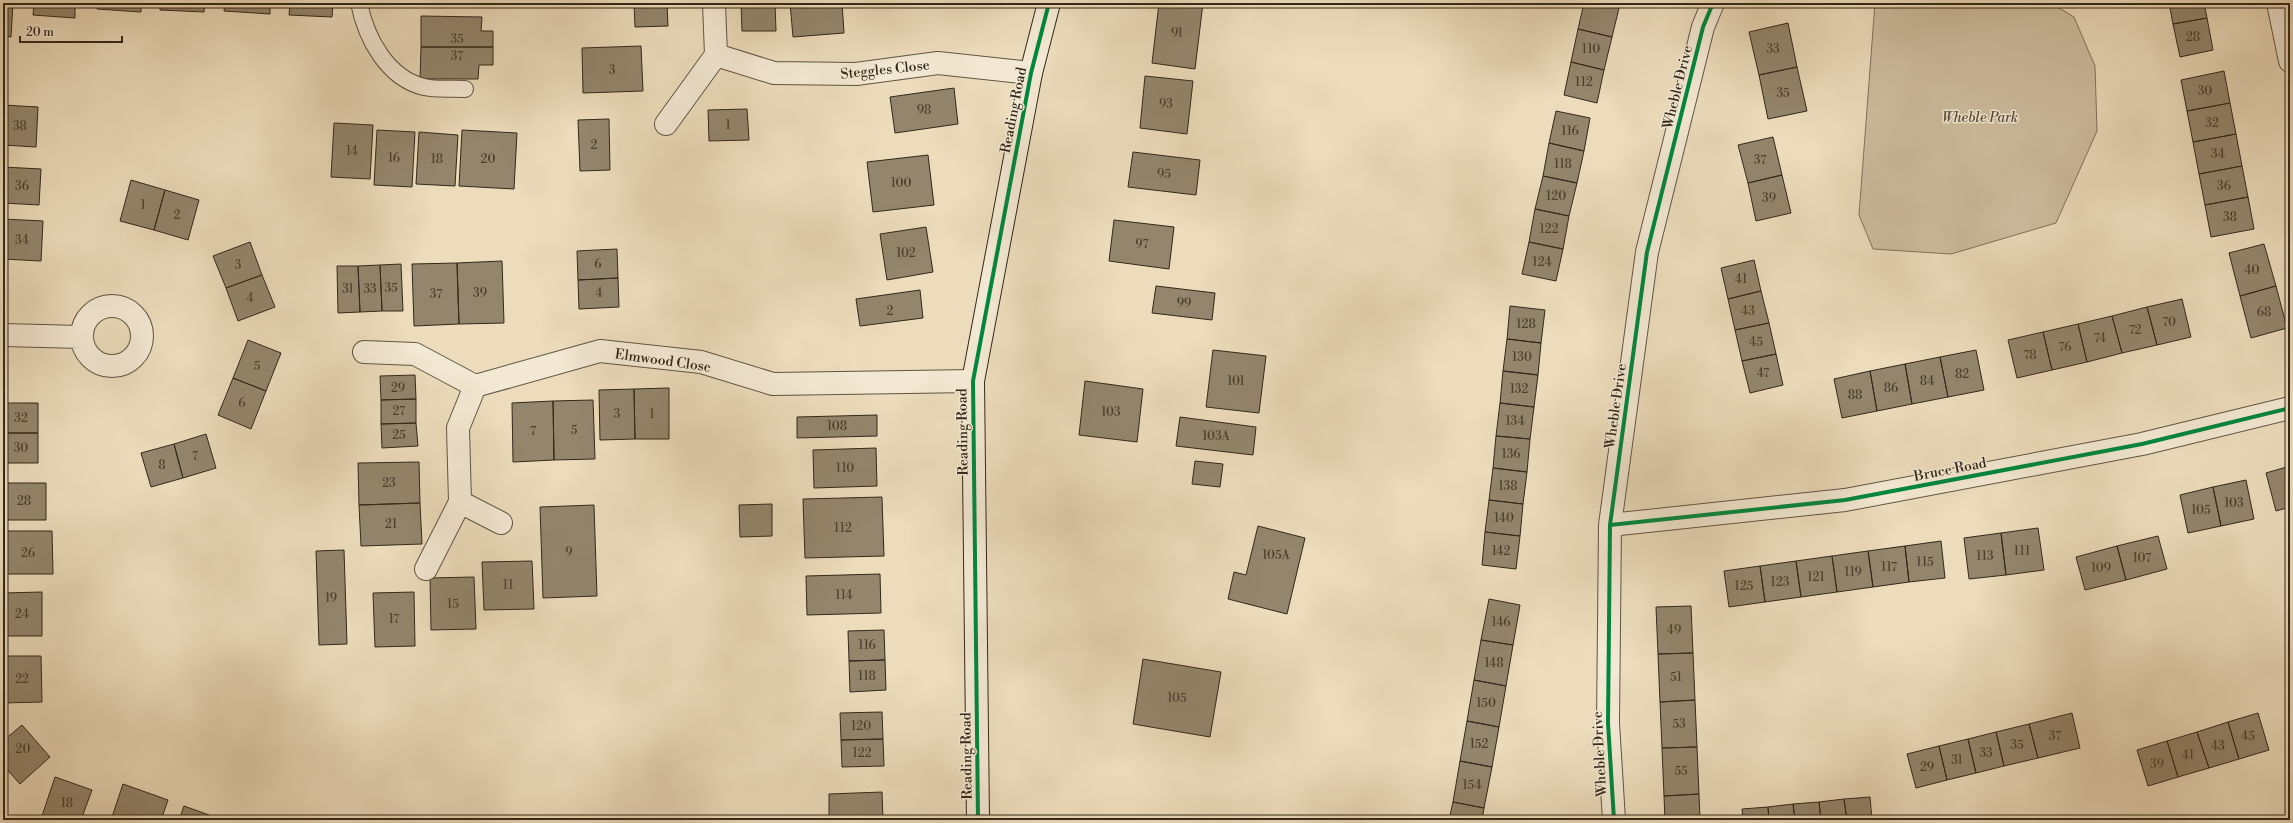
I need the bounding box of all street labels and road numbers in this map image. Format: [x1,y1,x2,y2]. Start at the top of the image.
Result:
street label: Wheble Drive [1659,43,1697,132]
street label: Steggles Close [840,56,931,84]
street label: Reading Road [997,66,1031,155]
street label: Elmwood Close [614,345,712,377]
street label: Wheble Drive [1601,362,1631,451]
street label: Reading Road [953,388,973,476]
street label: Bruce Road [1911,454,1988,486]
street label: Wheble Drive [1589,711,1611,798]
street label: Reading Road [957,712,977,800]

